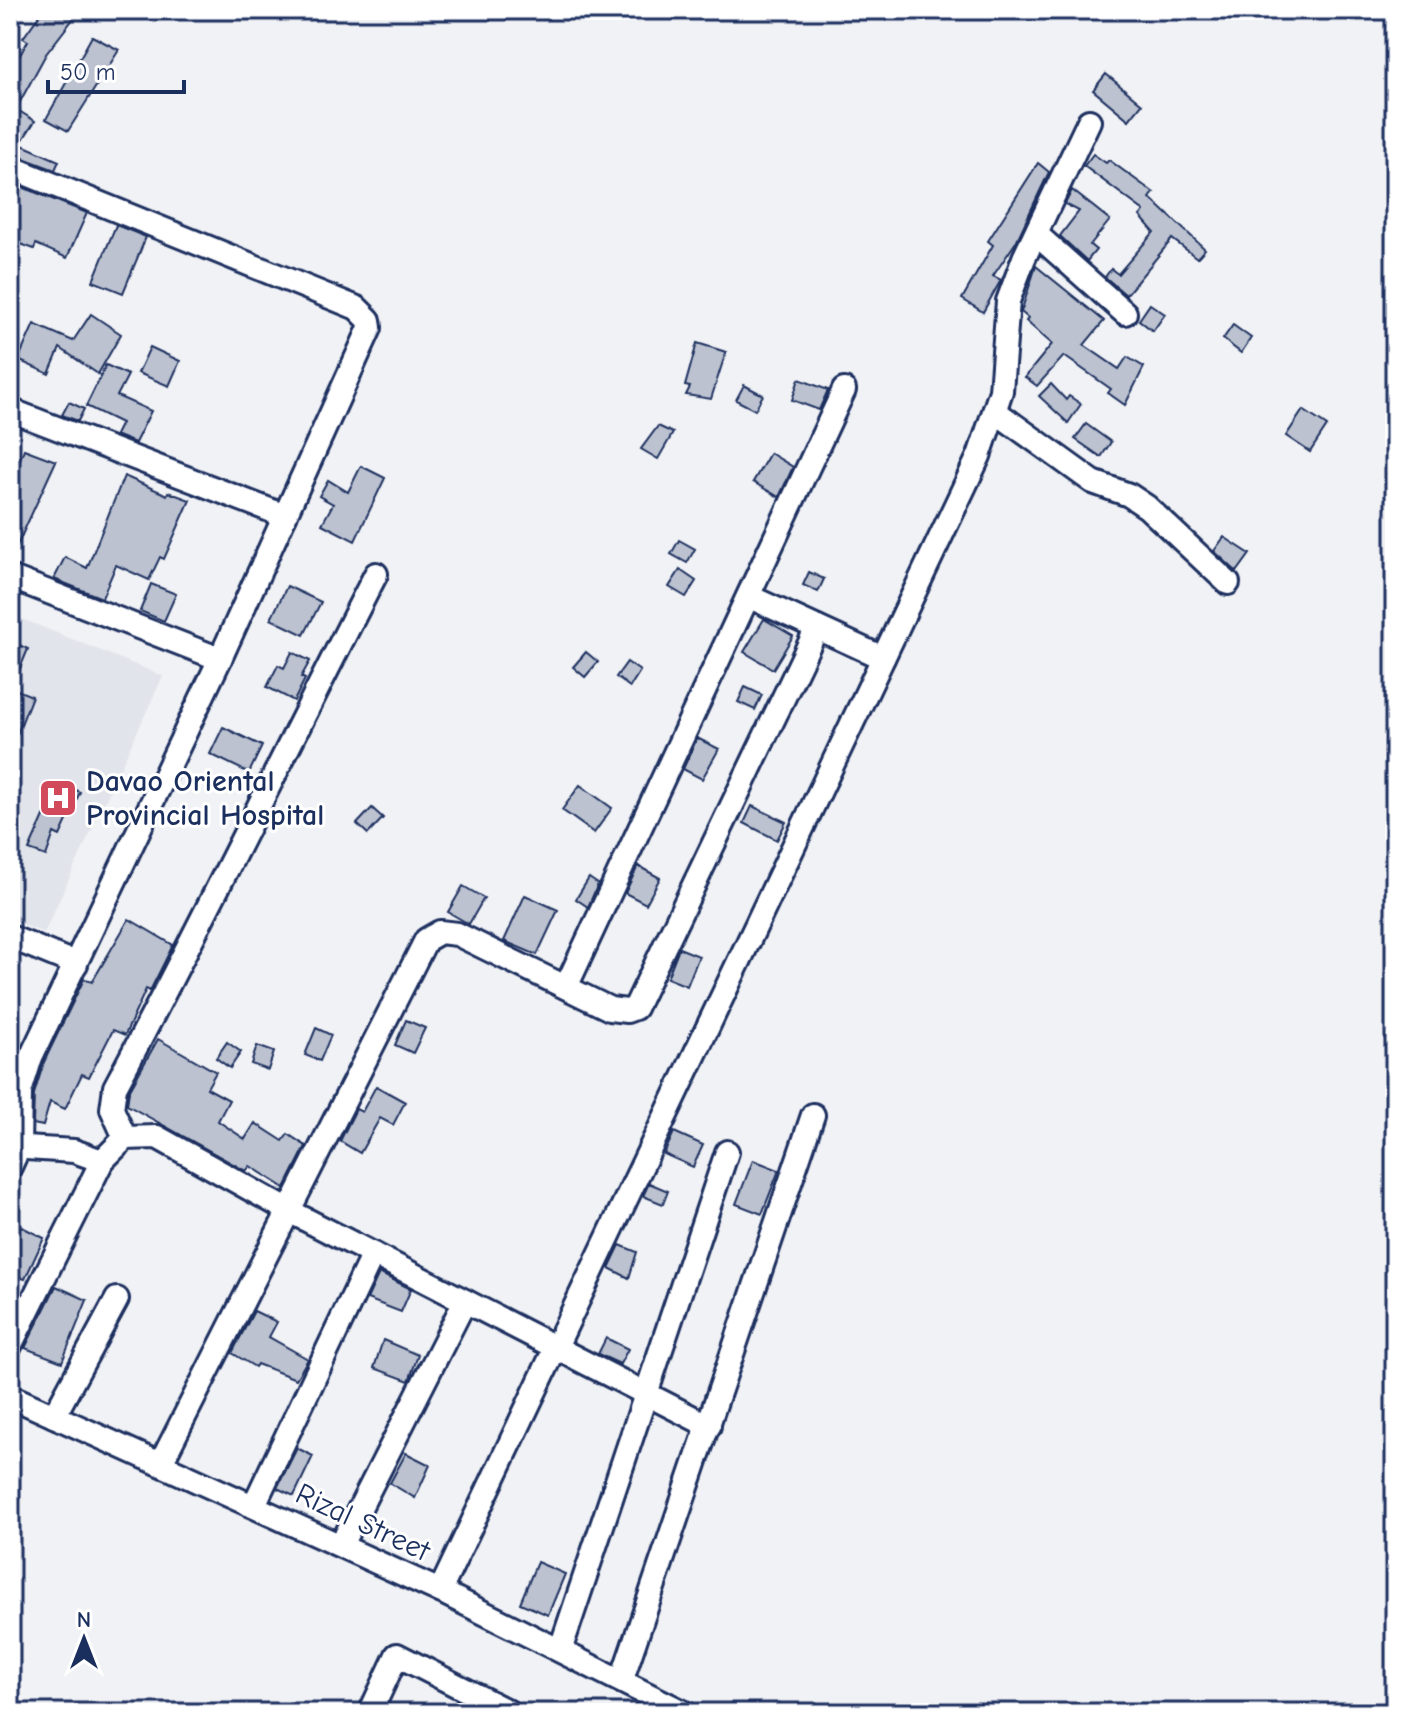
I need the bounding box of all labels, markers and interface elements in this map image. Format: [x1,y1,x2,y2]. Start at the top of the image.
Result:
scale bar [48,44,184,94]
text: 50 m [60,58,116,86]
place label: Davao Oriental Provincial Hospital [86,764,324,833]
hospital icon: Davao Oriental Provincial Hospital [37,777,79,819]
street label: Rizal Street [290,1476,437,1569]
north arrow [44,1599,124,1679]
text: N [77,1607,91,1633]

